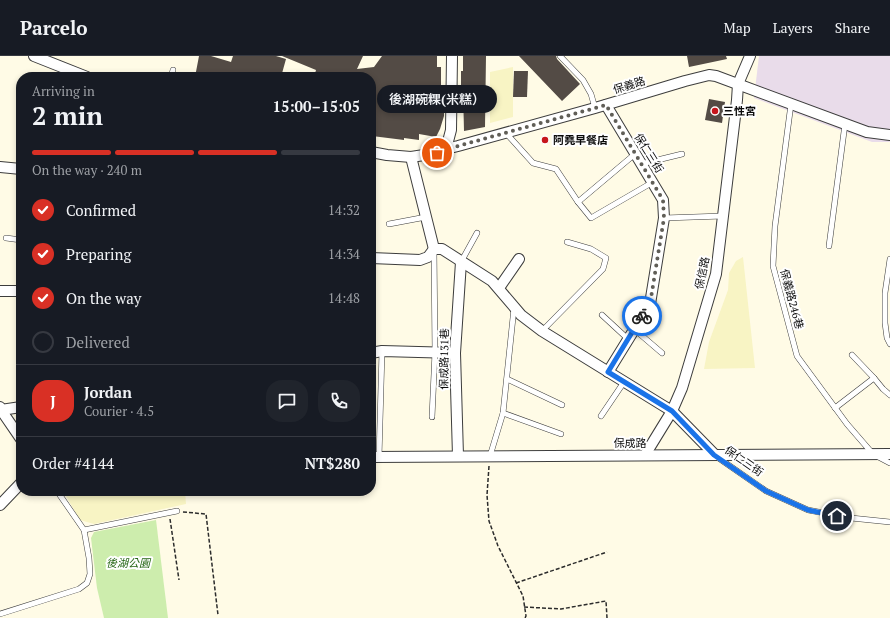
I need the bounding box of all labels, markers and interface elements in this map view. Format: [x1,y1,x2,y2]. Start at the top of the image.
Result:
text: Parcelo [20,15,88,40]
text: Map [724,18,751,37]
text: Layers [773,18,813,37]
text: Share [835,18,870,37]
street label: 保義路 [611,73,647,97]
text: Arriving in [32,82,95,100]
callout: 後湖碗粿(米糕） [377,85,497,113]
text: 後湖碗粿(米糕） [389,90,485,108]
text: 15:00–15:05 [273,96,360,116]
text: 2 min [32,98,103,132]
place label: 三性宮 [723,104,756,118]
marker: 三性宮 [710,106,720,116]
street label: 保仁三街 [631,131,667,175]
place label: 阿堯早餐店 [553,133,608,147]
marker: 阿堯早餐店 [540,135,550,145]
pin [420,136,454,170]
icon: bag [426,142,448,164]
text: On the way · 240 m [32,161,142,179]
icon: check [32,199,54,221]
text: Confirmed [66,200,136,220]
text: 14:32 [328,201,360,219]
icon: check [32,243,54,265]
text: Preparing [66,244,131,264]
text: 14:34 [328,245,360,263]
street label: 保信路 [692,255,712,291]
street label: 保義路246巷 [777,267,807,331]
icon: check [32,287,54,309]
text: On the way [66,288,141,308]
text: 14:48 [328,289,360,307]
courier [622,296,662,336]
icon: bike [631,305,653,327]
street label: 保成路131巷 [436,328,452,390]
text: Delivered [66,332,130,352]
button: chat [266,380,308,422]
button: phone [318,380,360,422]
text: Jordan [84,382,132,402]
text: J [50,391,56,411]
text: Courier · 4.5 [84,402,154,420]
street label: 保成路 [614,436,647,450]
street label: 保仁三街 [722,443,766,479]
text: Order #4144 [32,453,114,473]
text: NT$280 [305,453,360,473]
pin [820,499,854,533]
icon: home [826,505,848,527]
park label: 後湖公園 [106,556,152,570]

